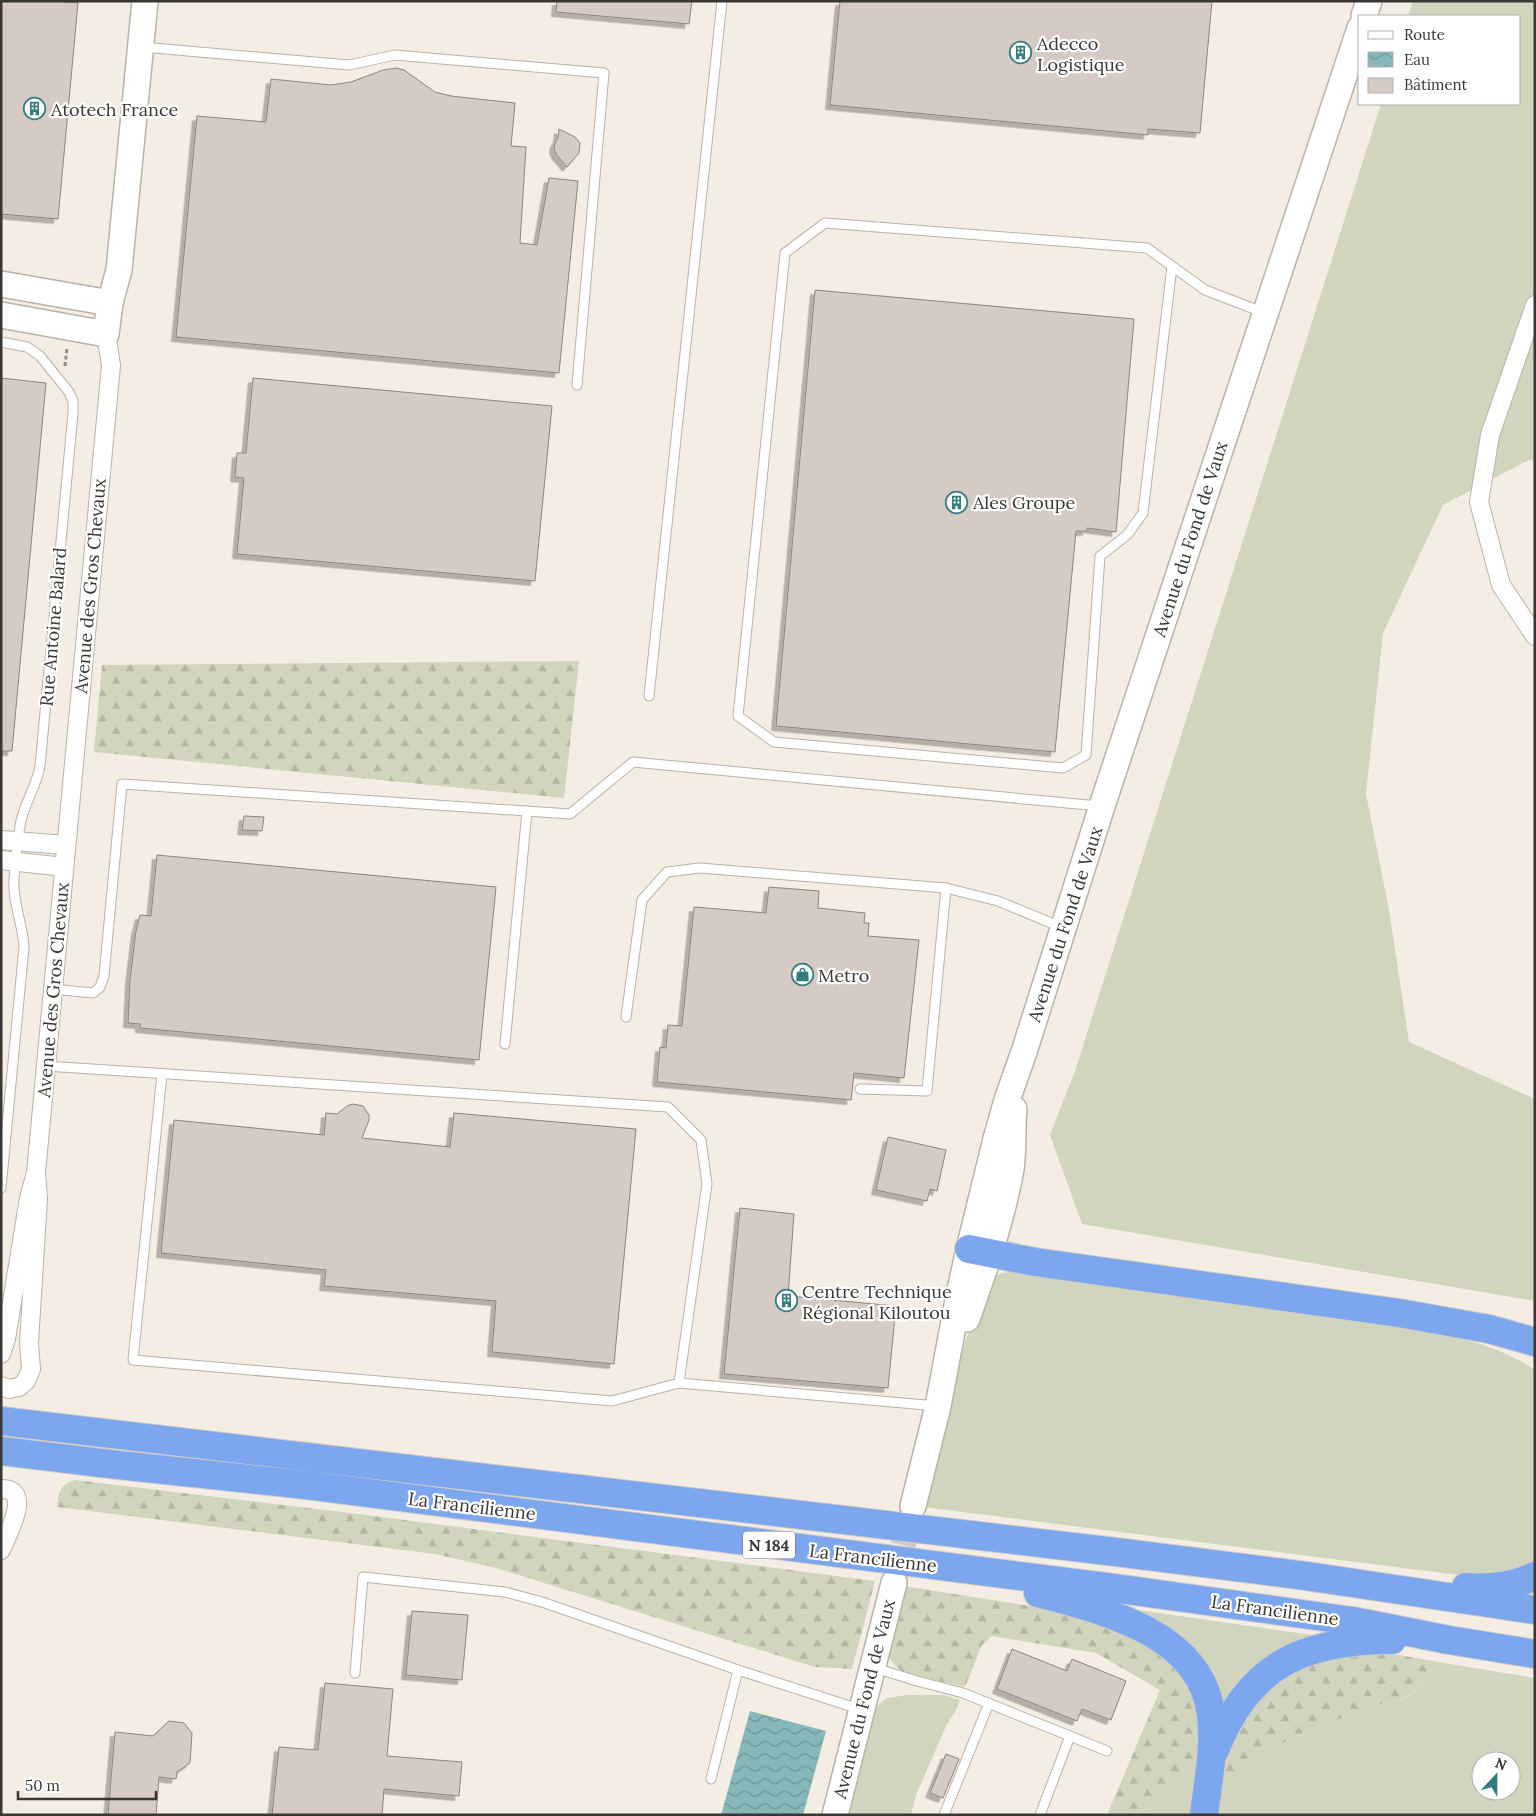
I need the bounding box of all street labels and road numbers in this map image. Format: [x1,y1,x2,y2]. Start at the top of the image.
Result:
street label: Avenue du Fond de Vaux [1147,438,1233,641]
street label: Avenue des Gros Chevaux [69,477,111,695]
street label: Rue Antoine Balard [35,546,71,708]
street label: Avenue du Fond de Vaux [1022,823,1108,1026]
street label: Avenue des Gros Chevaux [32,881,74,1099]
street label: La Francilienne [407,1487,537,1525]
road number: N 184 [743,1532,795,1558]
street label: La Francilienne [808,1539,938,1577]
street label: La Francilienne [1210,1590,1340,1630]
street label: Avenue du Fond de Vaux [828,1596,900,1802]

